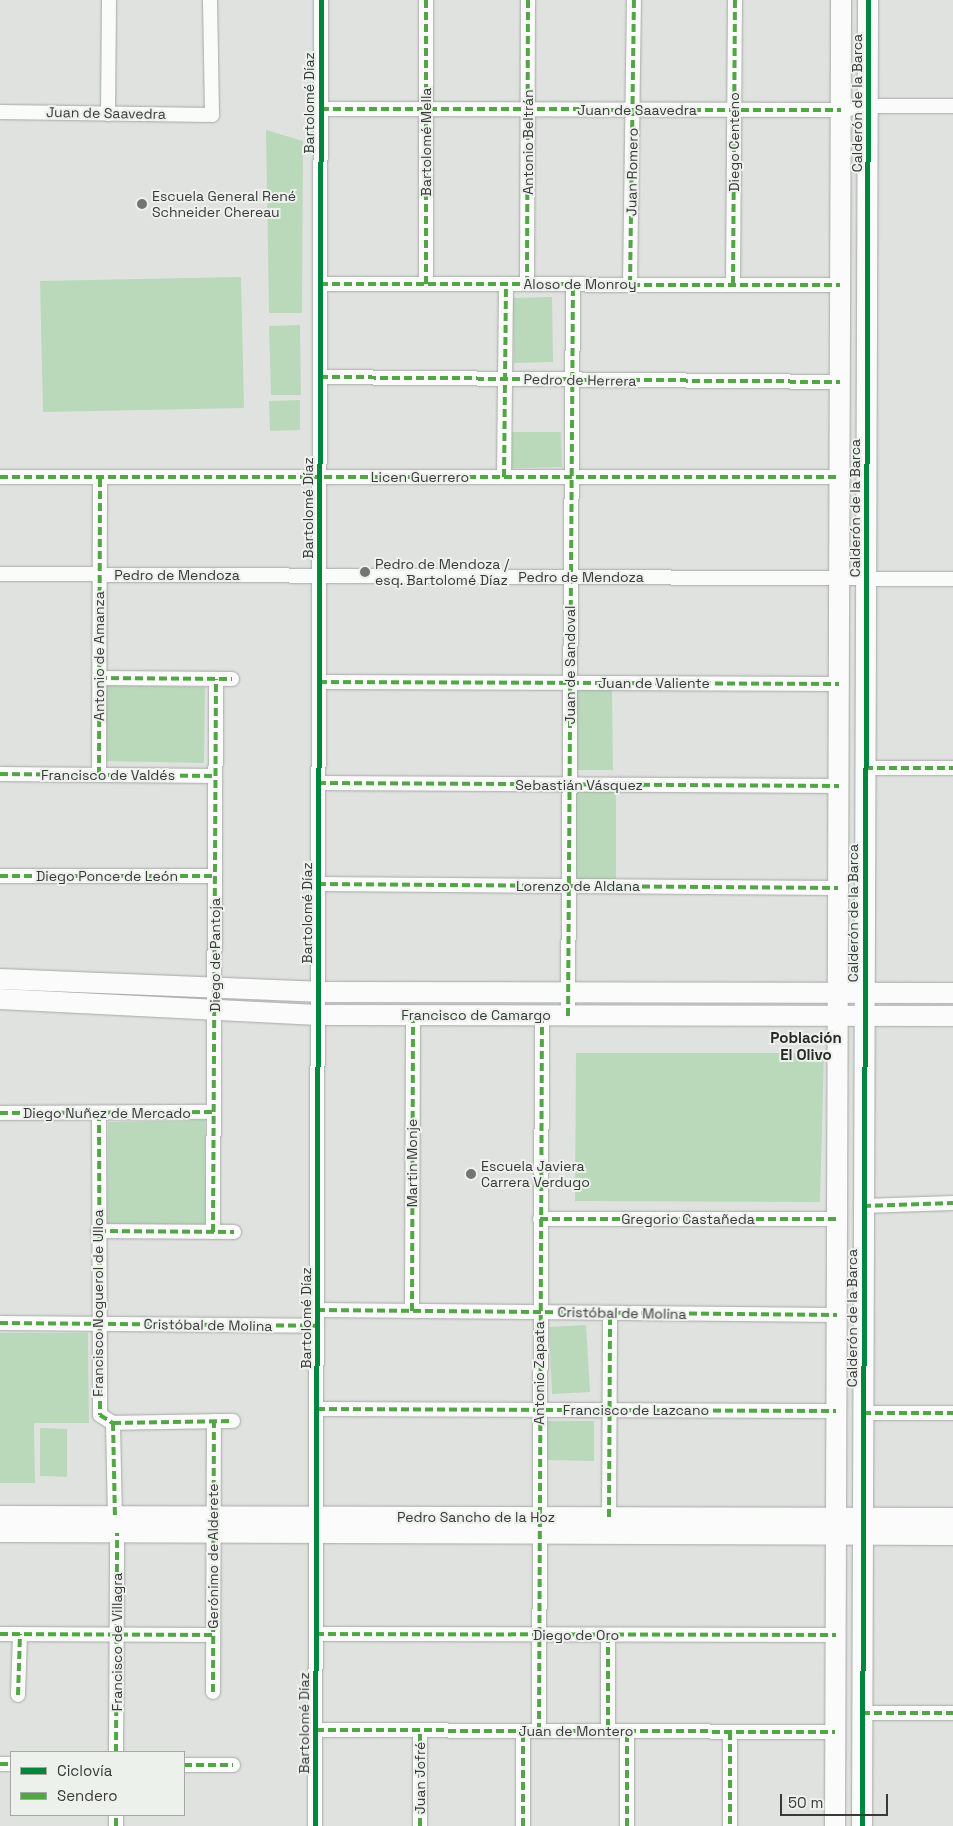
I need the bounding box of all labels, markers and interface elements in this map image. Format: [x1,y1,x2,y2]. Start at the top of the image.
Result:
street label: Calderón de la Barca [849,34,865,172]
street label: Bartolomé Díaz [301,52,317,154]
street label: Bartolomé Mella [418,88,434,196]
street label: Antonio Beltrán [520,89,536,195]
street label: Diego Centeno [726,92,742,192]
street label: Juan de Saavedra [577,102,697,118]
street label: Juan de Saavedra [46,104,166,122]
street label: Juan Romero [623,128,641,216]
place label: Escuela General René Schneider Chereau [152,188,296,220]
marker: Escuela General René Schneider Chereau [136,198,148,210]
street label: Aloso de Monroy [523,276,637,292]
street label: Pedro de Herrera [523,371,637,389]
street label: Calderón de la Barca [847,439,863,577]
street label: Bartolomé Díaz [300,457,316,559]
street label: Licen Guerrero [371,469,469,485]
place label: Pedro de Mendoza / esq. Bartolomé Díaz [375,556,509,588]
marker: Pedro de Mendoza / esq. Bartolomé Díaz [359,566,371,578]
street label: Pedro de Mendoza [114,567,240,583]
street label: Pedro de Mendoza [518,569,644,585]
street label: Antonio de Amanza [91,591,107,721]
street label: Juan de Sandoval [562,605,578,725]
street label: Juan de Valiente [598,675,710,691]
street label: Francisco de Valdés [41,767,175,783]
street label: Sebastián Vásquez [515,777,643,793]
street label: Calderón de la Barca [845,844,861,982]
street label: Bartolomé Díaz [299,862,315,964]
street label: Diego Ponce de León [36,868,178,884]
street label: Lorenzo de Aldana [516,878,640,894]
street label: Diego de Pantoja [207,898,223,1012]
street label: Francisco de Camargo [401,1007,551,1023]
district label: Población El Olivo [770,1028,842,1063]
street label: Diego Nuñez de Mercado [23,1105,191,1121]
street label: Martin Monje [404,1119,420,1207]
place label: Escuela Javiera Carrera Verdugo [481,1158,590,1190]
marker: Escuela Javiera Carrera Verdugo [465,1168,477,1180]
street label: Francisco Noguerol de Ulloa [90,1209,106,1397]
street label: Gregorio Castañeda [621,1211,755,1227]
street label: Calderón de la Barca [844,1249,860,1387]
street label: Bartolomé Díaz [298,1267,314,1369]
street label: Cristóbal de Molina [557,1303,687,1323]
street label: Cristóbal de Molina [143,1315,273,1335]
street label: Antonio Zapata [531,1321,547,1425]
street label: Francisco de Lazcano [563,1402,709,1418]
street label: Gerónimo de Alderete [205,1483,221,1629]
street label: Pedro Sancho de la Hoz [397,1509,555,1525]
street label: Francisco de Villagra [109,1573,125,1711]
street label: Diego de Oro [533,1627,619,1643]
street label: Bartolomé Díaz [296,1672,312,1774]
street label: Juan de Montero [519,1723,633,1739]
street label: Juan Jofré [412,1742,428,1814]
legend [10,1751,185,1816]
text: Ciclovía [57,1761,112,1780]
scale bar [783,1784,890,1816]
text: Sendero [57,1786,117,1805]
text: 50 m [788,1793,823,1812]

